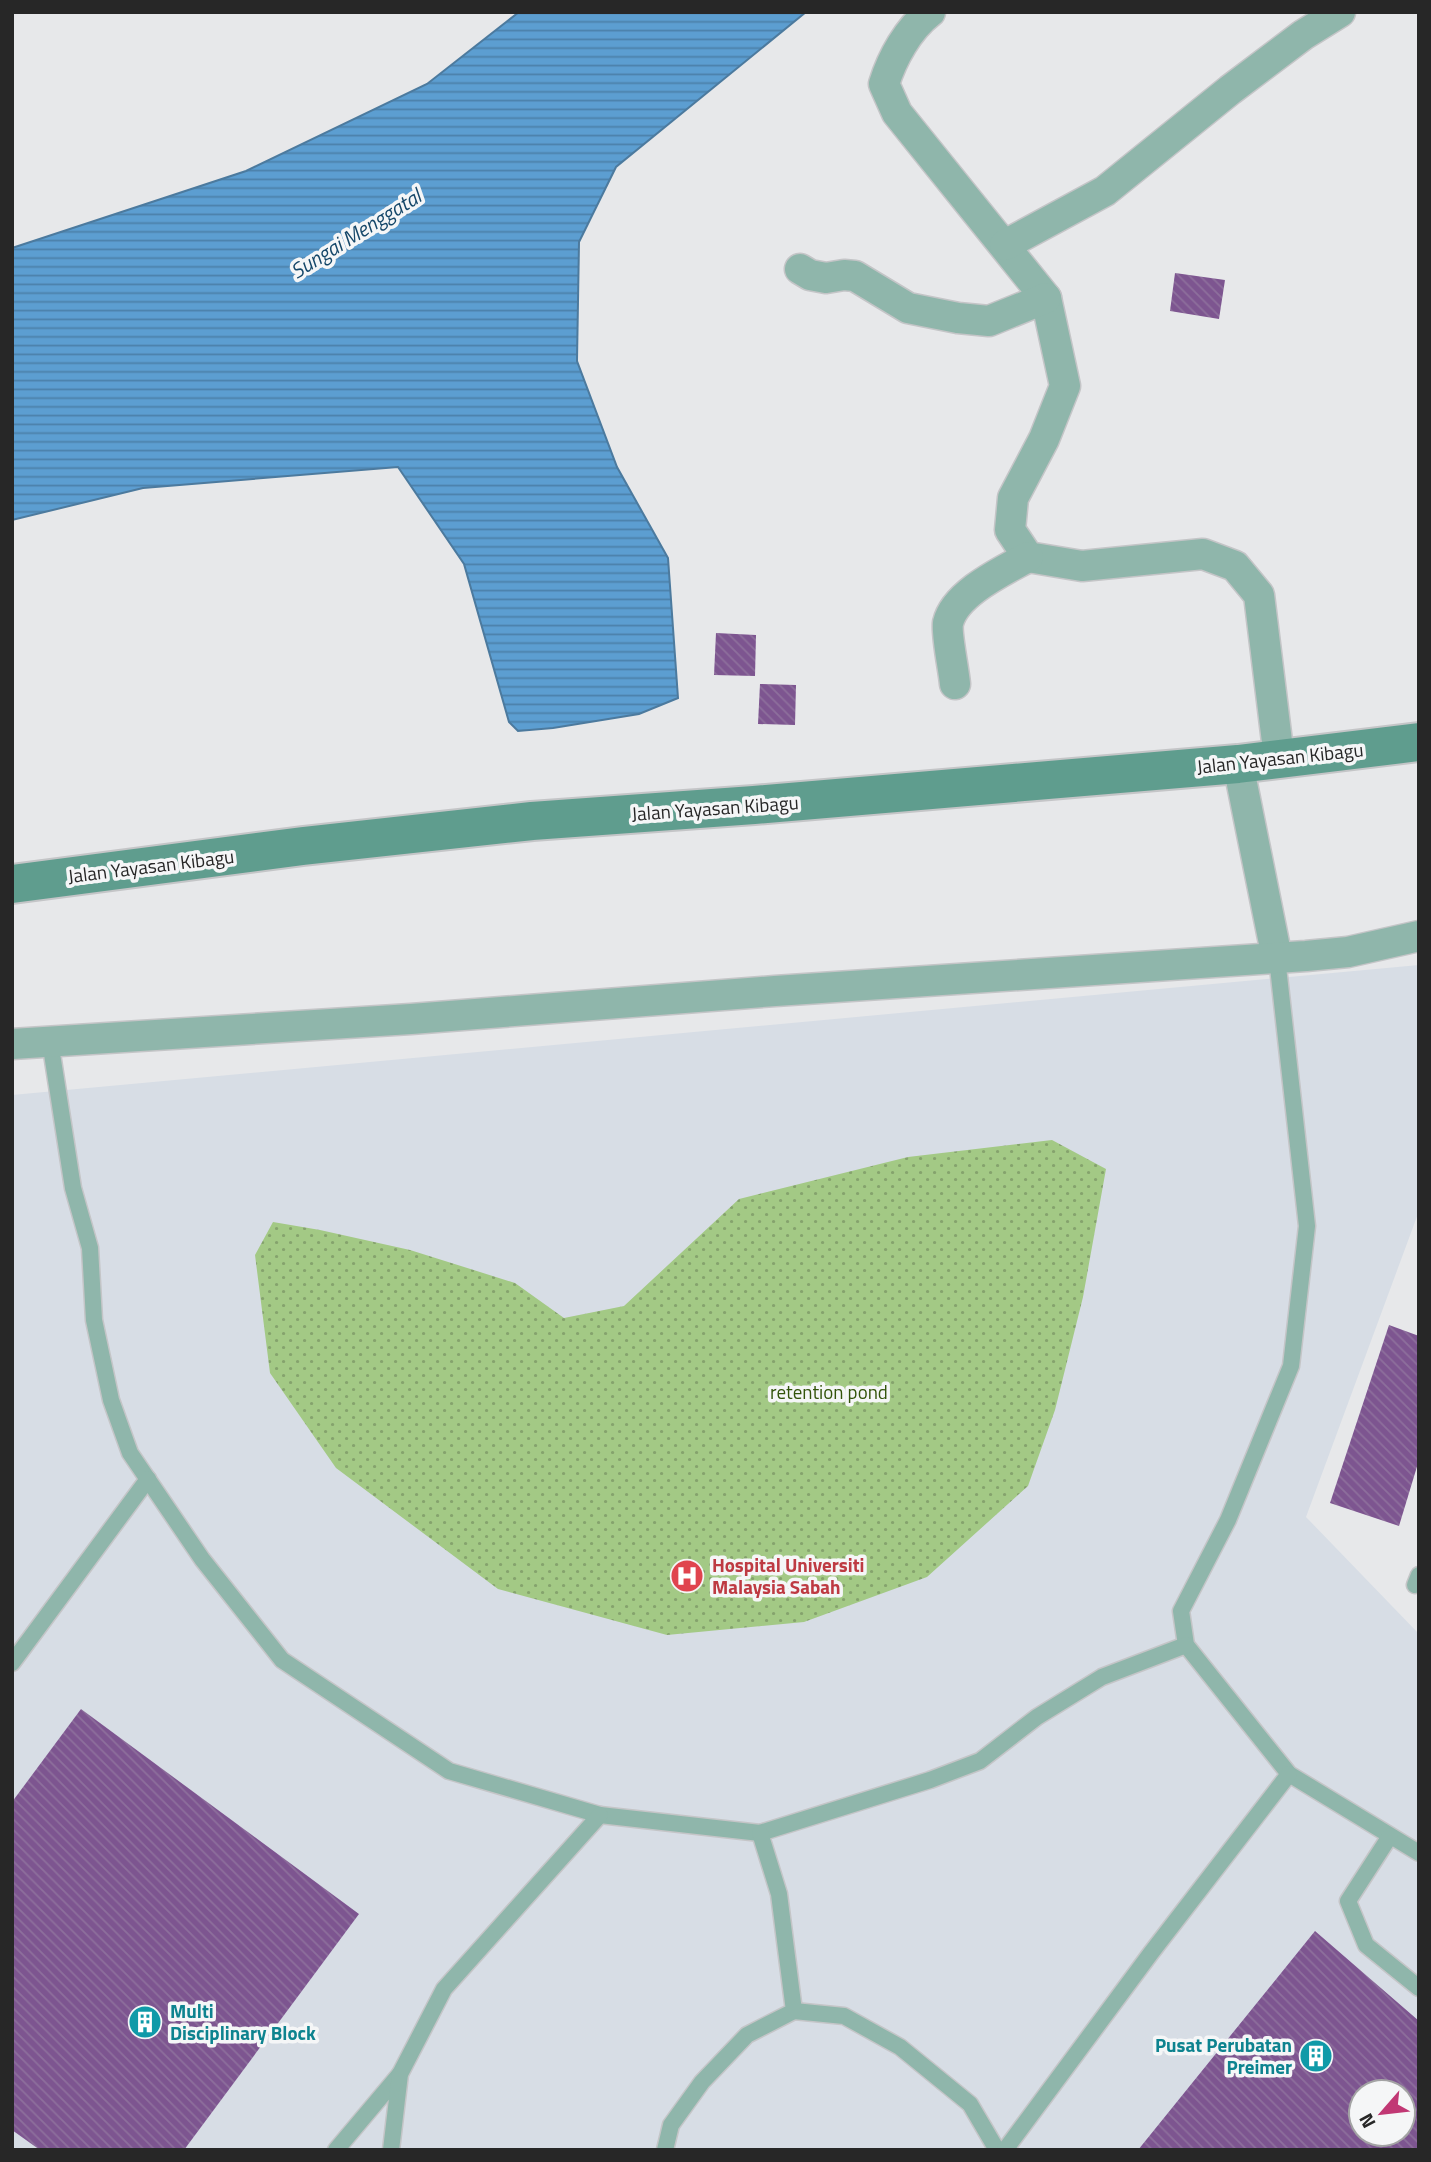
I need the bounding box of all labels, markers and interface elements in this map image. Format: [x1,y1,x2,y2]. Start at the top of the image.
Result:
water label: Sungai Menggatal [284,179,429,286]
street label: Jalan Yayasan Kibagu [1195,734,1365,781]
street label: Jalan Yayasan Kibagu [630,787,799,828]
street label: Jalan Yayasan Kibagu [66,841,236,890]
park label: retention pond [770,1377,888,1406]
place label: Hospital Universiti Malaysia Sabah [712,1550,865,1601]
hospital icon: Hospital Universiti Malaysia Sabah [668,1557,706,1595]
place label: Multi Disciplinary Block [170,1996,316,2047]
building icon: Multi Disciplinary Block [126,2003,164,2041]
place label: Pusat Perubatan Preimer [1155,2030,1292,2081]
building icon: Pusat Perubatan Preimer [1297,2037,1335,2075]
north arrow [1347,2078,1417,2148]
text: N [1351,2109,1382,2134]

